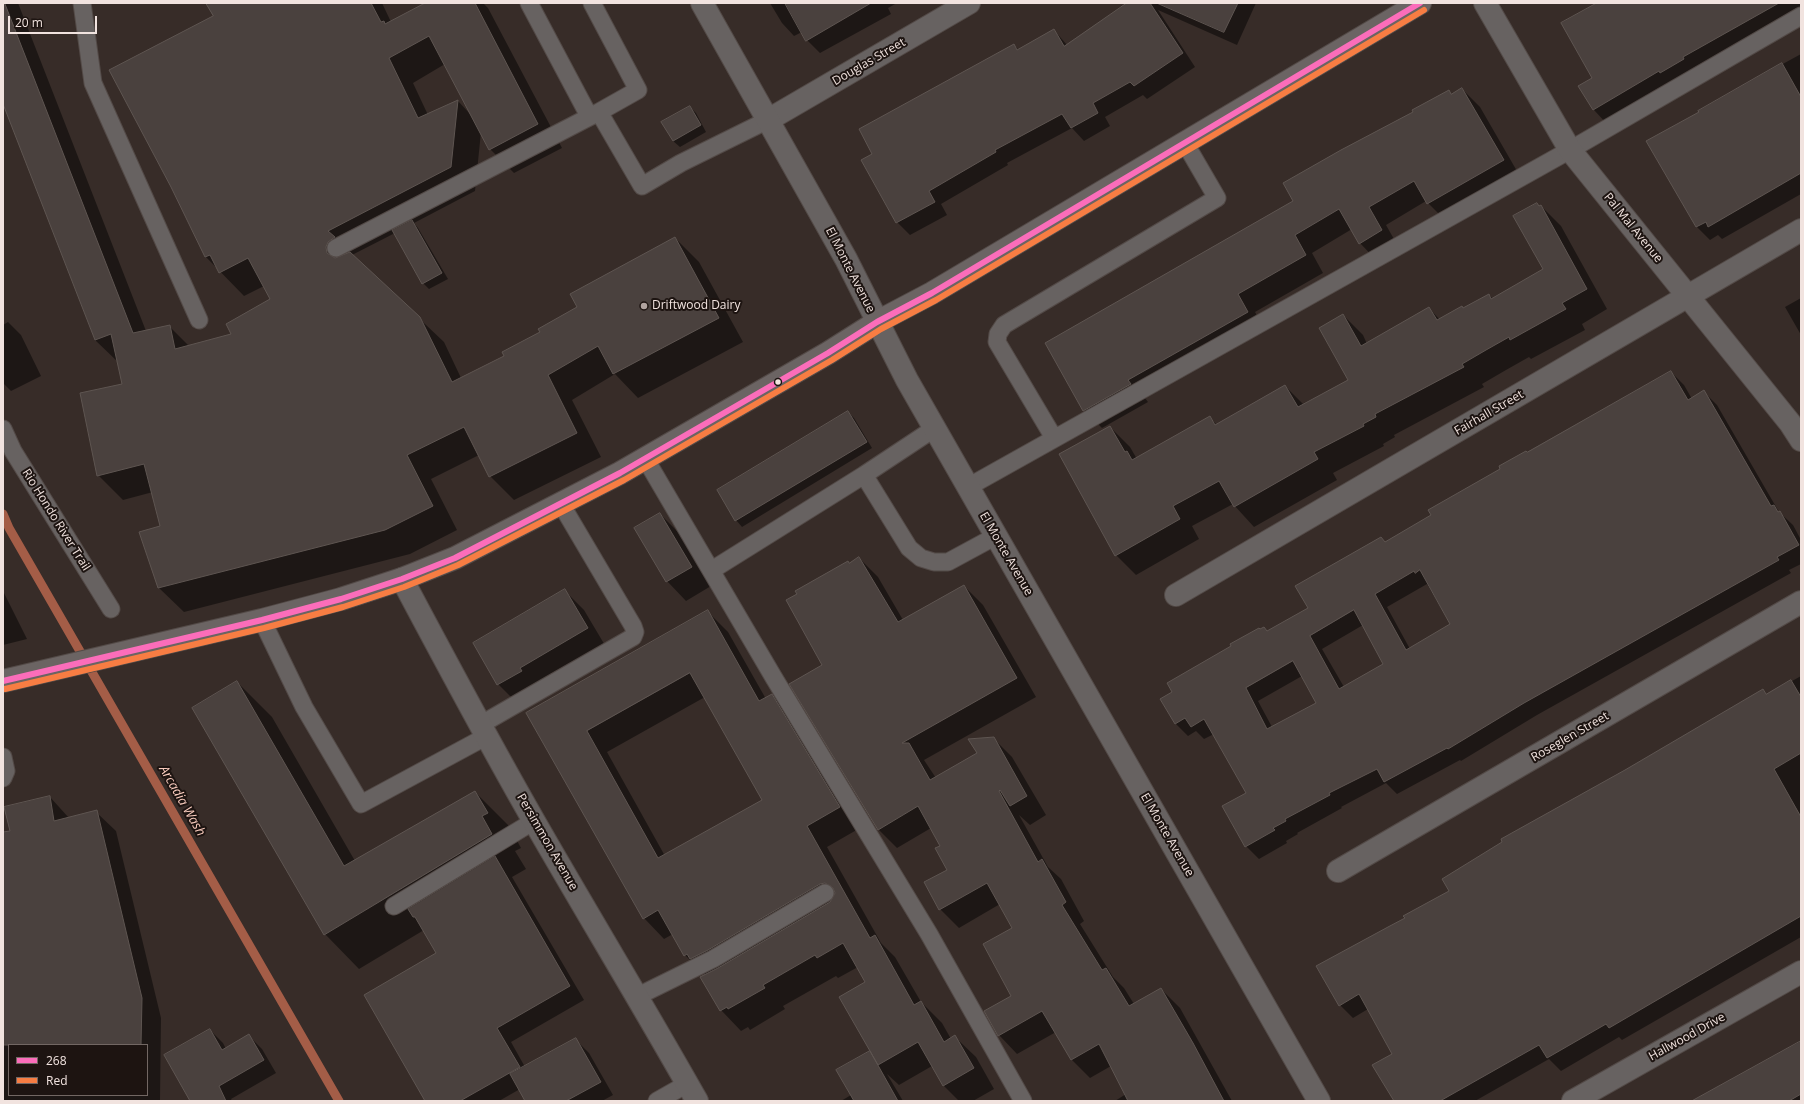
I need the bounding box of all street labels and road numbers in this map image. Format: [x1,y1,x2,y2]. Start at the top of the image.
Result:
street label: Douglas Street [830,35,908,89]
street label: Pal Mal Avenue [1601,190,1665,266]
street label: El Monte Avenue [822,225,878,315]
street label: Fairhall Street [1452,387,1526,439]
street label: Rio Hondo River Trail [19,466,93,574]
street label: El Monte Avenue [976,510,1036,598]
street label: Roseglen Street [1529,709,1611,765]
street label: Persimmon Avenue [513,791,581,893]
street label: El Monte Avenue [1137,791,1197,879]
street label: Hallwood Drive [1646,1010,1728,1064]

